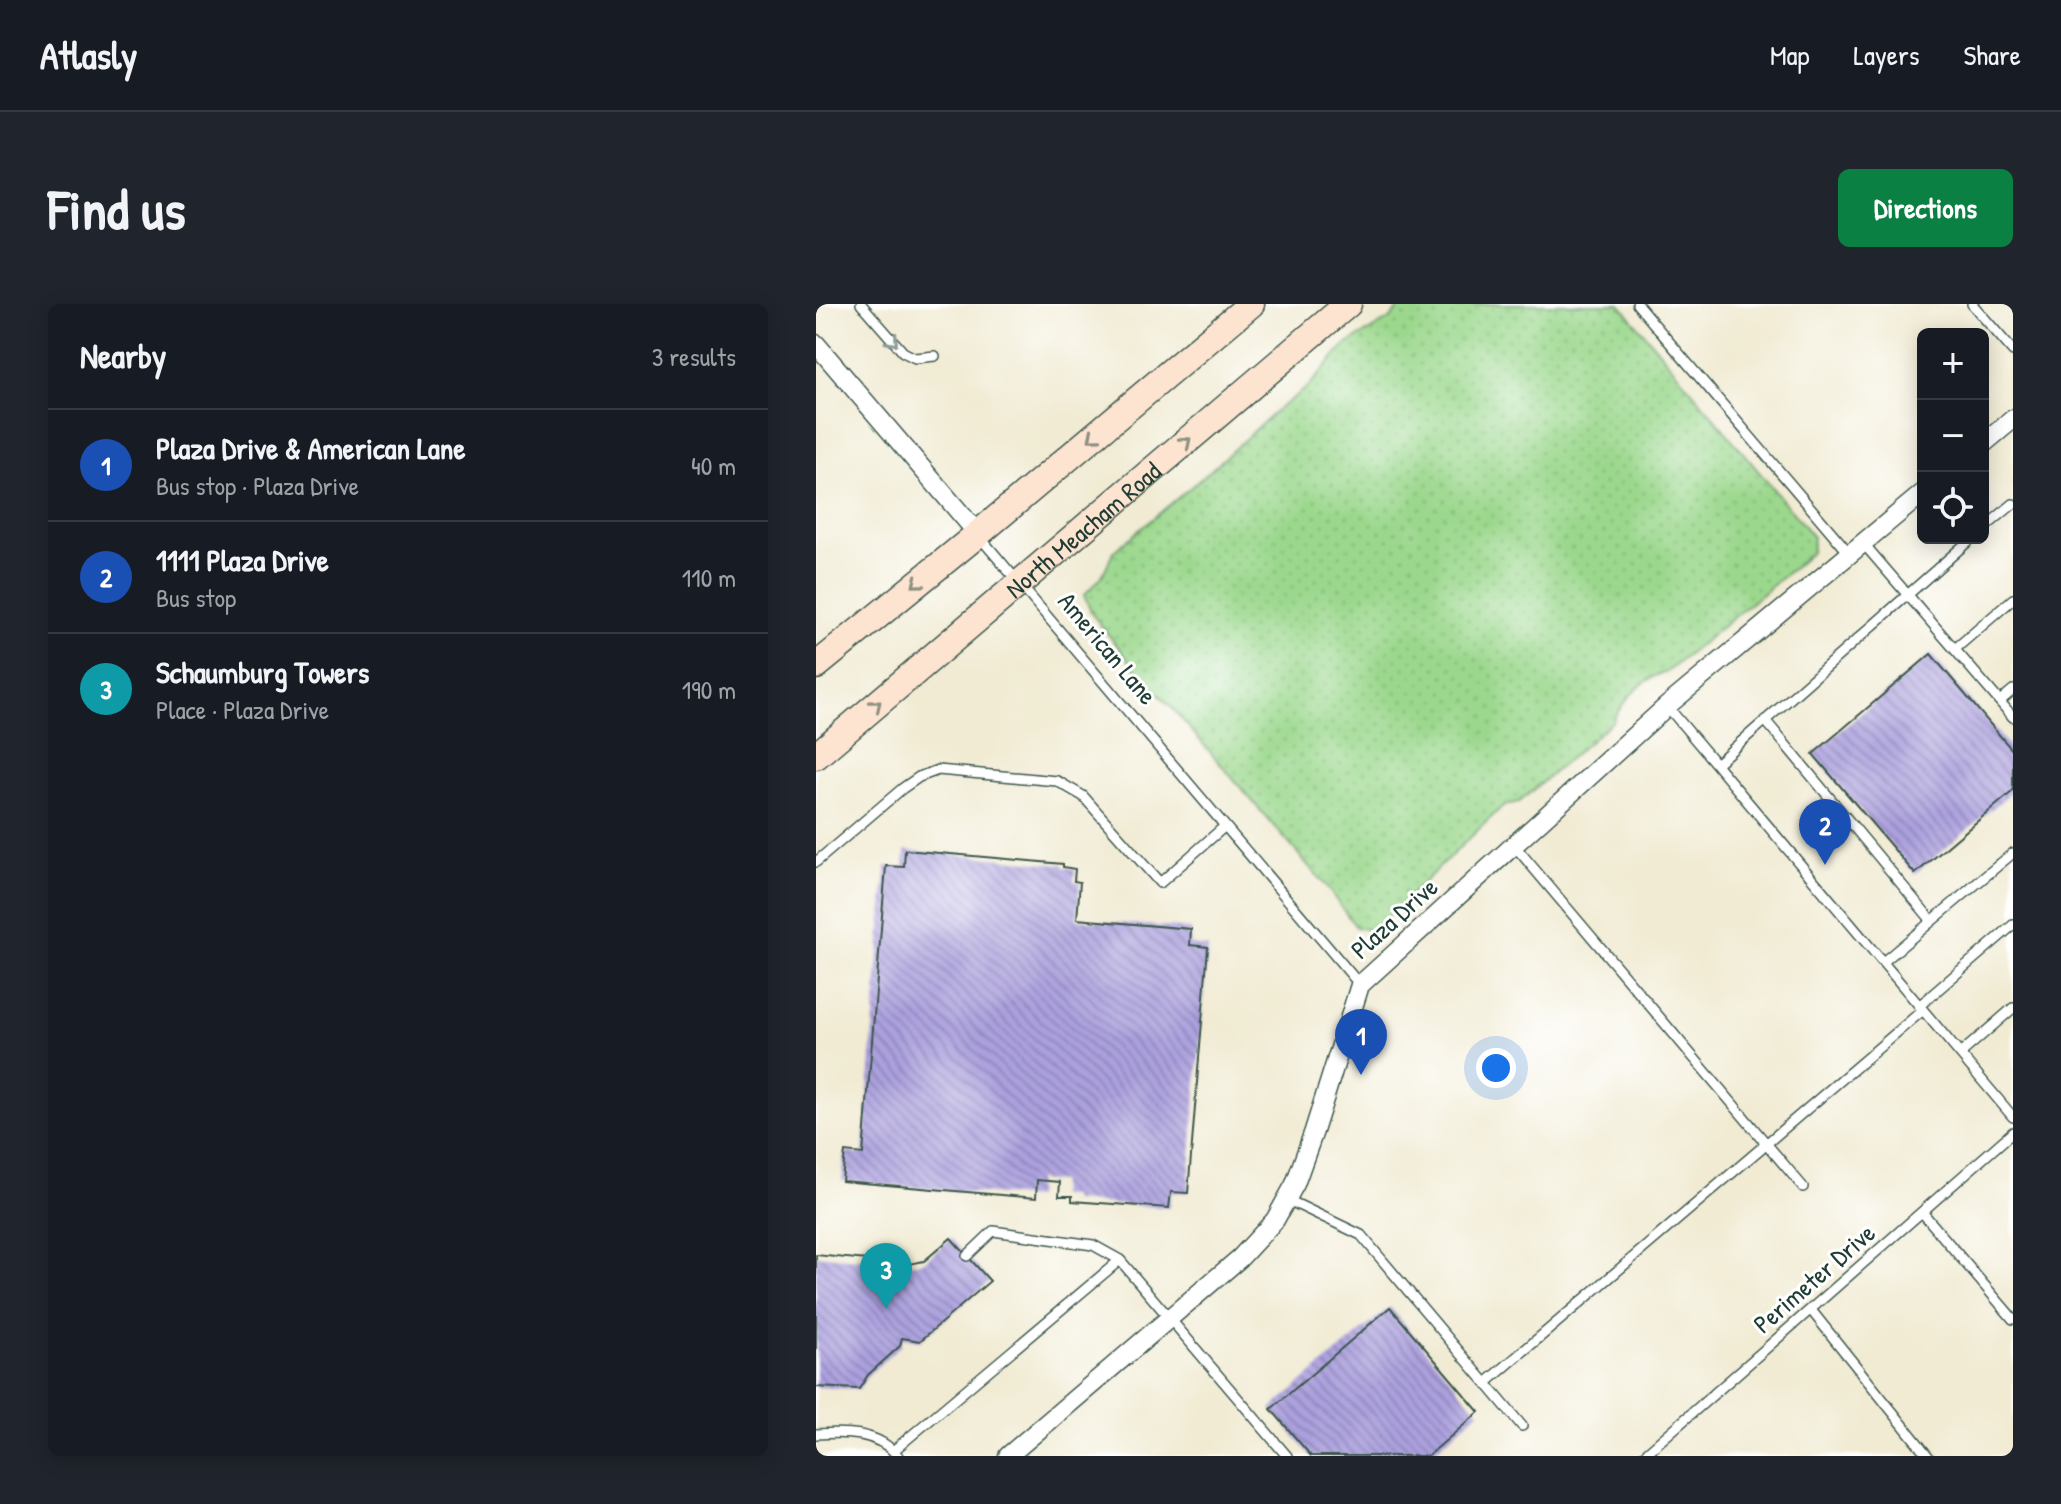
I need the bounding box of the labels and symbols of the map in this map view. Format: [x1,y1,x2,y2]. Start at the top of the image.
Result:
one-way arrow [883,331,898,346]
one-way arrow [1088,427,1103,442]
one-way arrow [1176,437,1191,452]
street label: North Meacham Road [998,453,1168,605]
one-way arrow [911,574,926,588]
street label: American Lane [1051,584,1165,712]
one-way arrow [867,700,881,715]
pin: 2 [1799,799,1851,865]
street label: Plaza Drive [1343,870,1445,966]
pin: 1 [1335,1009,1387,1075]
your location [1476,1048,1516,1088]
street label: Perimeter Drive [1746,1215,1882,1341]
pin: 3 [860,1243,912,1309]

